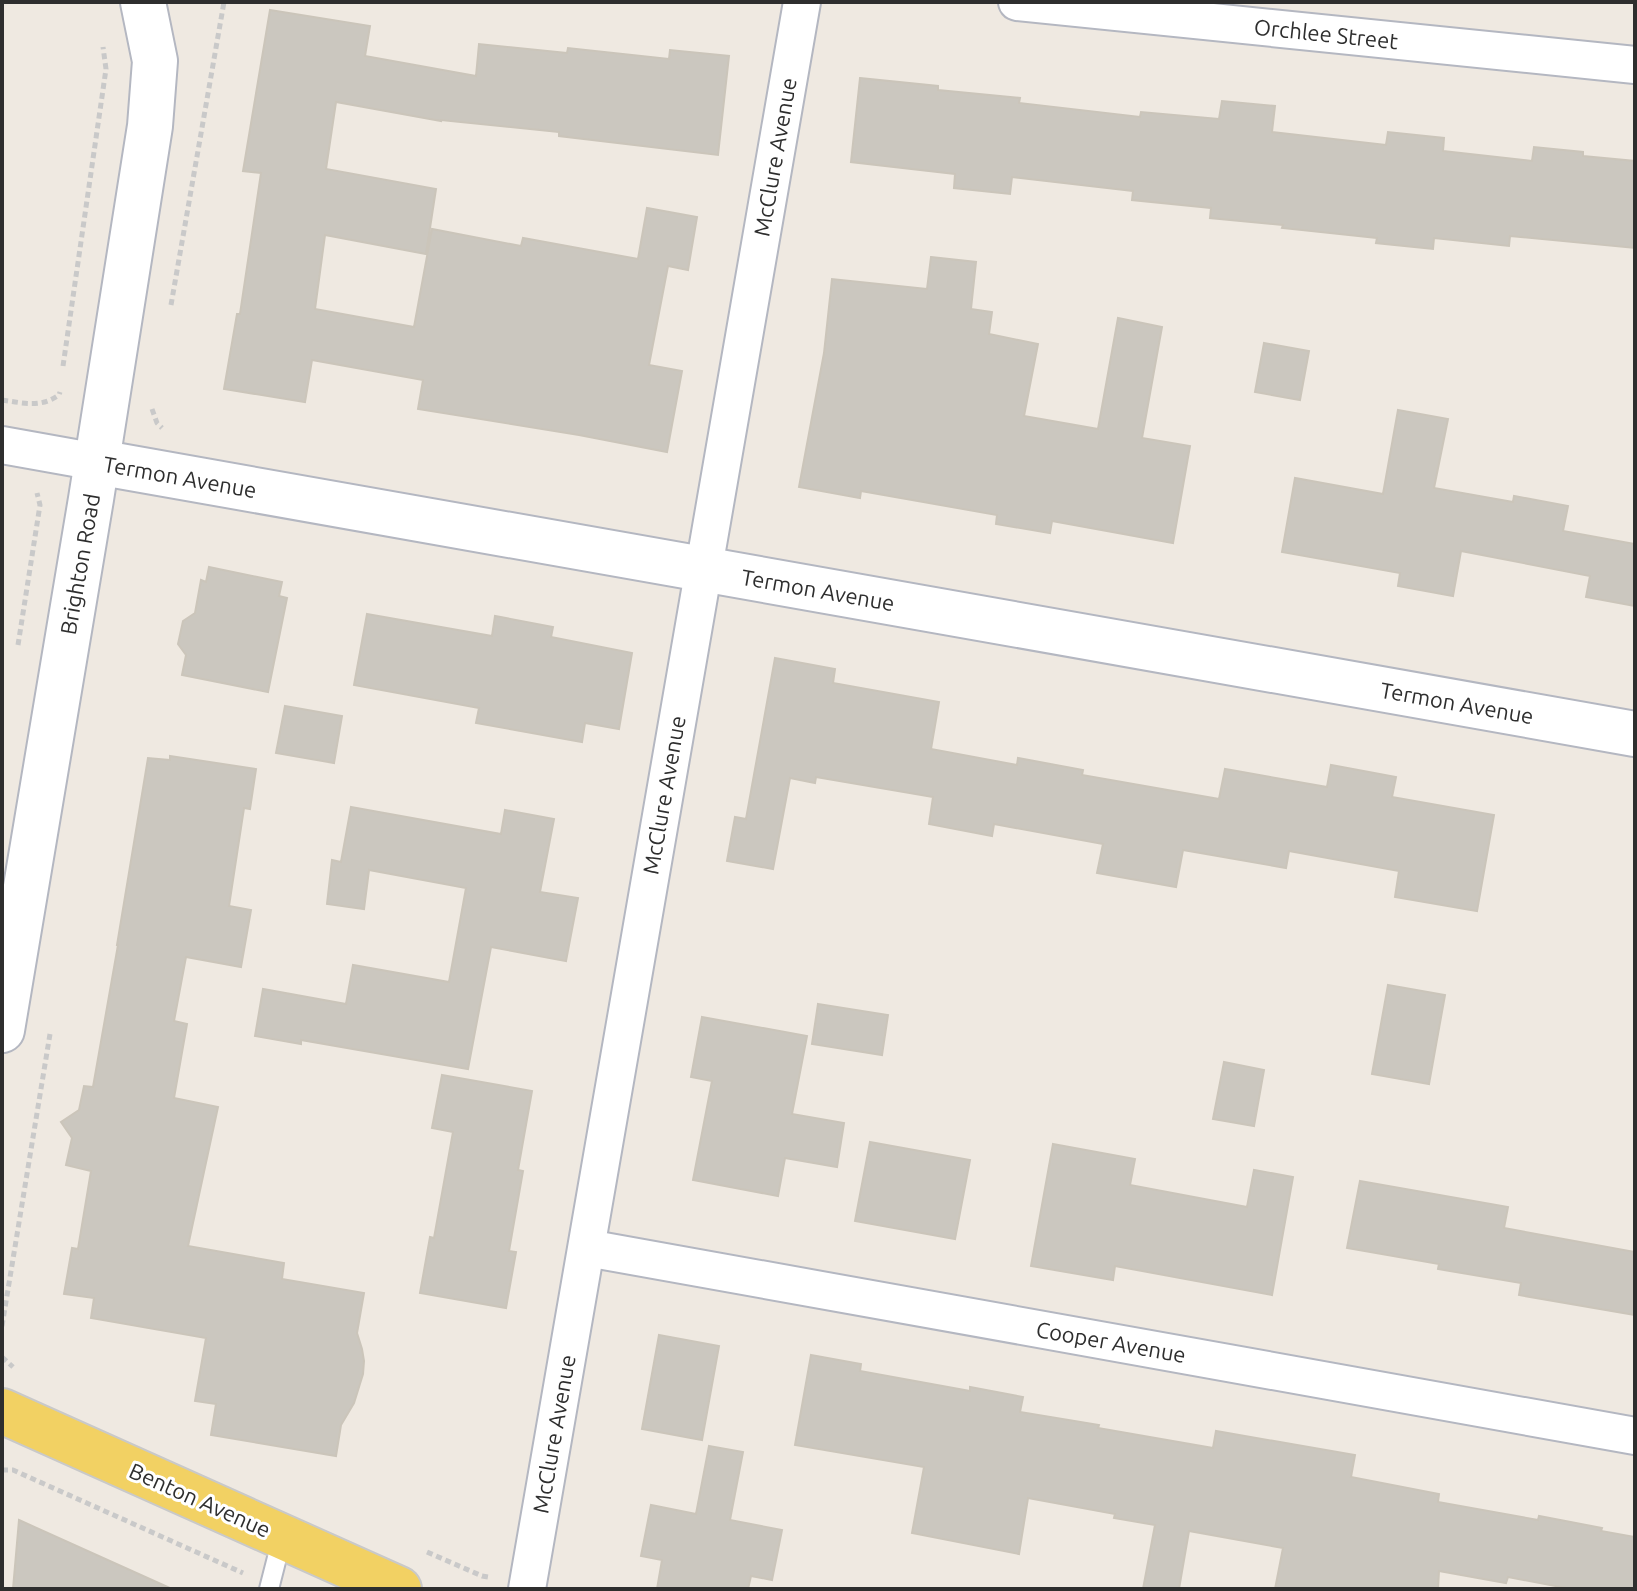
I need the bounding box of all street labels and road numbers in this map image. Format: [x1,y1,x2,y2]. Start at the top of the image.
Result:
street label: Orchlee Street [1253,14,1400,54]
street label: McClure Avenue [748,76,801,238]
street label: Termon Avenue [101,451,259,502]
street label: Brighton Road [55,491,104,636]
street label: Termon Avenue [739,564,897,615]
street label: Termon Avenue [1378,677,1536,728]
street label: McClure Avenue [637,714,690,876]
street label: Cooper Avenue [1034,1316,1188,1367]
street label: McClure Avenue [527,1353,580,1515]
street label: Benton Avenue [126,1457,275,1542]

